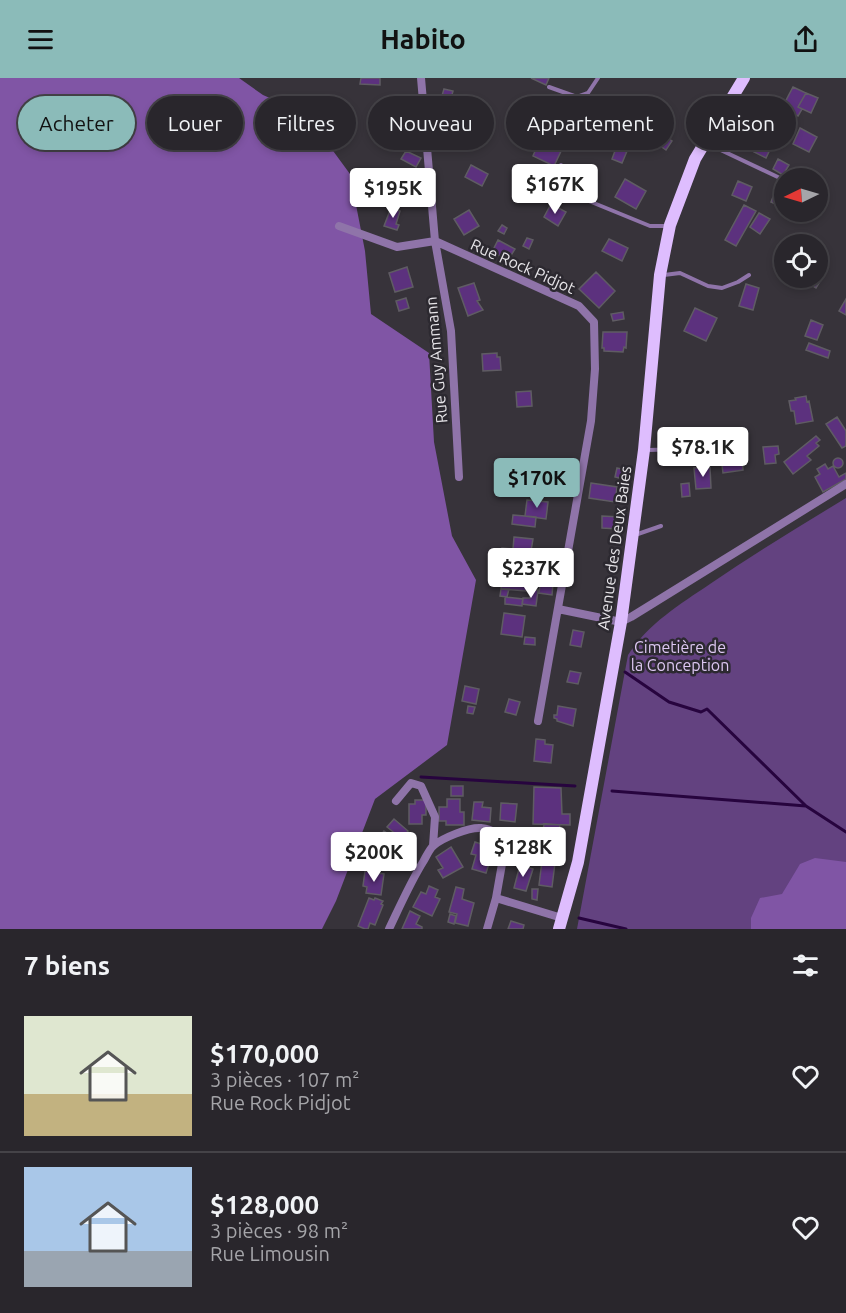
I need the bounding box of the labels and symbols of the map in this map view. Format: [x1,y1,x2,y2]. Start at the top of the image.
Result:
pin: $167K [513,164,597,215]
pin: $195K [351,168,435,219]
north arrow [774,168,828,222]
street label: Rue Rock Pidjot [468,235,579,297]
street label: Rue Guy Ammann [421,296,451,424]
pin: $78.1K [654,427,752,478]
pin: $170K [495,458,579,509]
street label: Avenue des Deux Baies [594,465,634,631]
pin: $237K [489,548,573,599]
park label: Cimetière de la Conception [631,638,729,674]
pin: $128K [481,827,565,878]
pin: $200K [332,832,416,883]

